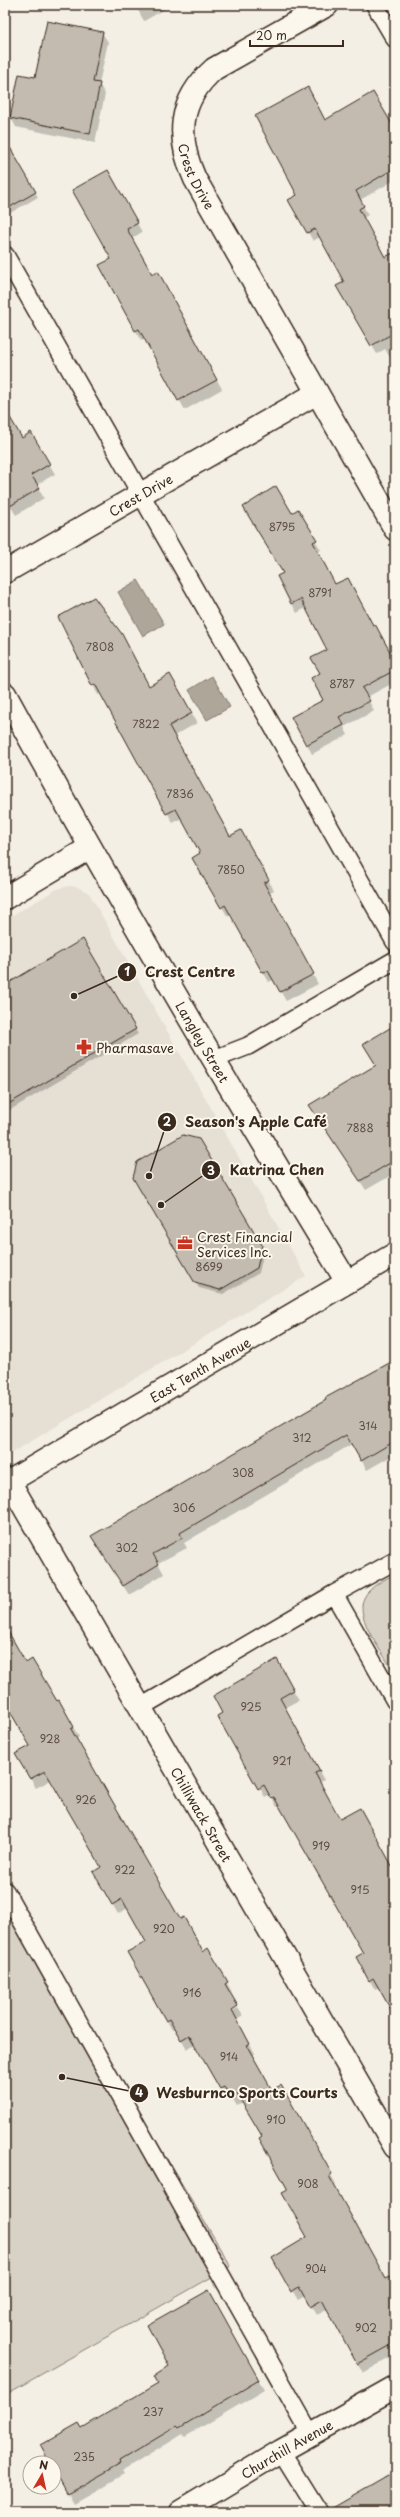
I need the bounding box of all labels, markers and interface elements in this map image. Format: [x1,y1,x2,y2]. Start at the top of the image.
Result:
scale bar [250,22,343,48]
text: 20 m [256,26,287,44]
street label: Crest Drive [175,142,220,213]
street label: Crest Drive [105,468,176,520]
house number: 8795 [269,518,295,535]
house number: 8791 [308,584,332,601]
house number: 7808 [86,638,114,655]
house number: 8787 [329,675,355,692]
house number: 7822 [132,715,160,732]
house number: 7836 [166,785,194,802]
house number: 7850 [217,861,245,878]
callout: Crest Centre [117,959,243,985]
text: Crest Centre [145,961,235,982]
text: 1 [124,962,130,980]
street label: Langley Street [172,997,234,1086]
pharmacy icon: Pharmasave [75,1038,93,1056]
place label: Pharmasave [96,1038,174,1057]
callout: Season's Apple Café [157,1109,336,1135]
text: Season's Apple Café [185,1111,327,1132]
text: 2 [163,1112,172,1130]
house number: 7888 [346,1119,374,1136]
callout: Katrina Chen [201,1157,332,1183]
text: Katrina Chen [230,1159,324,1180]
text: 3 [207,1161,215,1179]
place label: Crest Financial Services Inc. [197,1227,292,1261]
office icon: Crest Financial Services Inc. [176,1234,194,1252]
house number: 8699 [195,1258,223,1275]
street label: East Tenth Avenue [146,1332,254,1406]
house number: 314 [359,1417,377,1434]
house number: 312 [292,1429,312,1446]
house number: 308 [232,1464,254,1481]
house number: 306 [172,1499,196,1516]
house number: 302 [116,1539,139,1556]
house number: 925 [240,1698,262,1715]
house number: 928 [40,1730,61,1747]
house number: 921 [273,1752,291,1769]
street label: Chilliwack Street [167,1763,237,1865]
house number: 926 [75,1791,97,1808]
house number: 919 [312,1837,330,1854]
house number: 922 [115,1861,135,1878]
house number: 915 [351,1881,369,1898]
house number: 920 [153,1920,175,1937]
house number: 916 [182,1984,202,2001]
house number: 914 [220,2048,238,2065]
callout: Wesburnco Sports Courts [129,2080,346,2106]
text: Wesburnco Sports Courts [156,2082,338,2103]
text: 4 [135,2083,143,2101]
house number: 910 [266,2111,286,2128]
house number: 908 [297,2175,319,2192]
house number: 904 [305,2260,327,2277]
house number: 902 [355,2319,377,2336]
house number: 237 [143,2403,163,2420]
street label: Churchill Avenue [237,2414,336,2483]
house number: 235 [73,2448,95,2465]
north arrow [22,2455,62,2495]
text: N [38,2456,50,2474]

